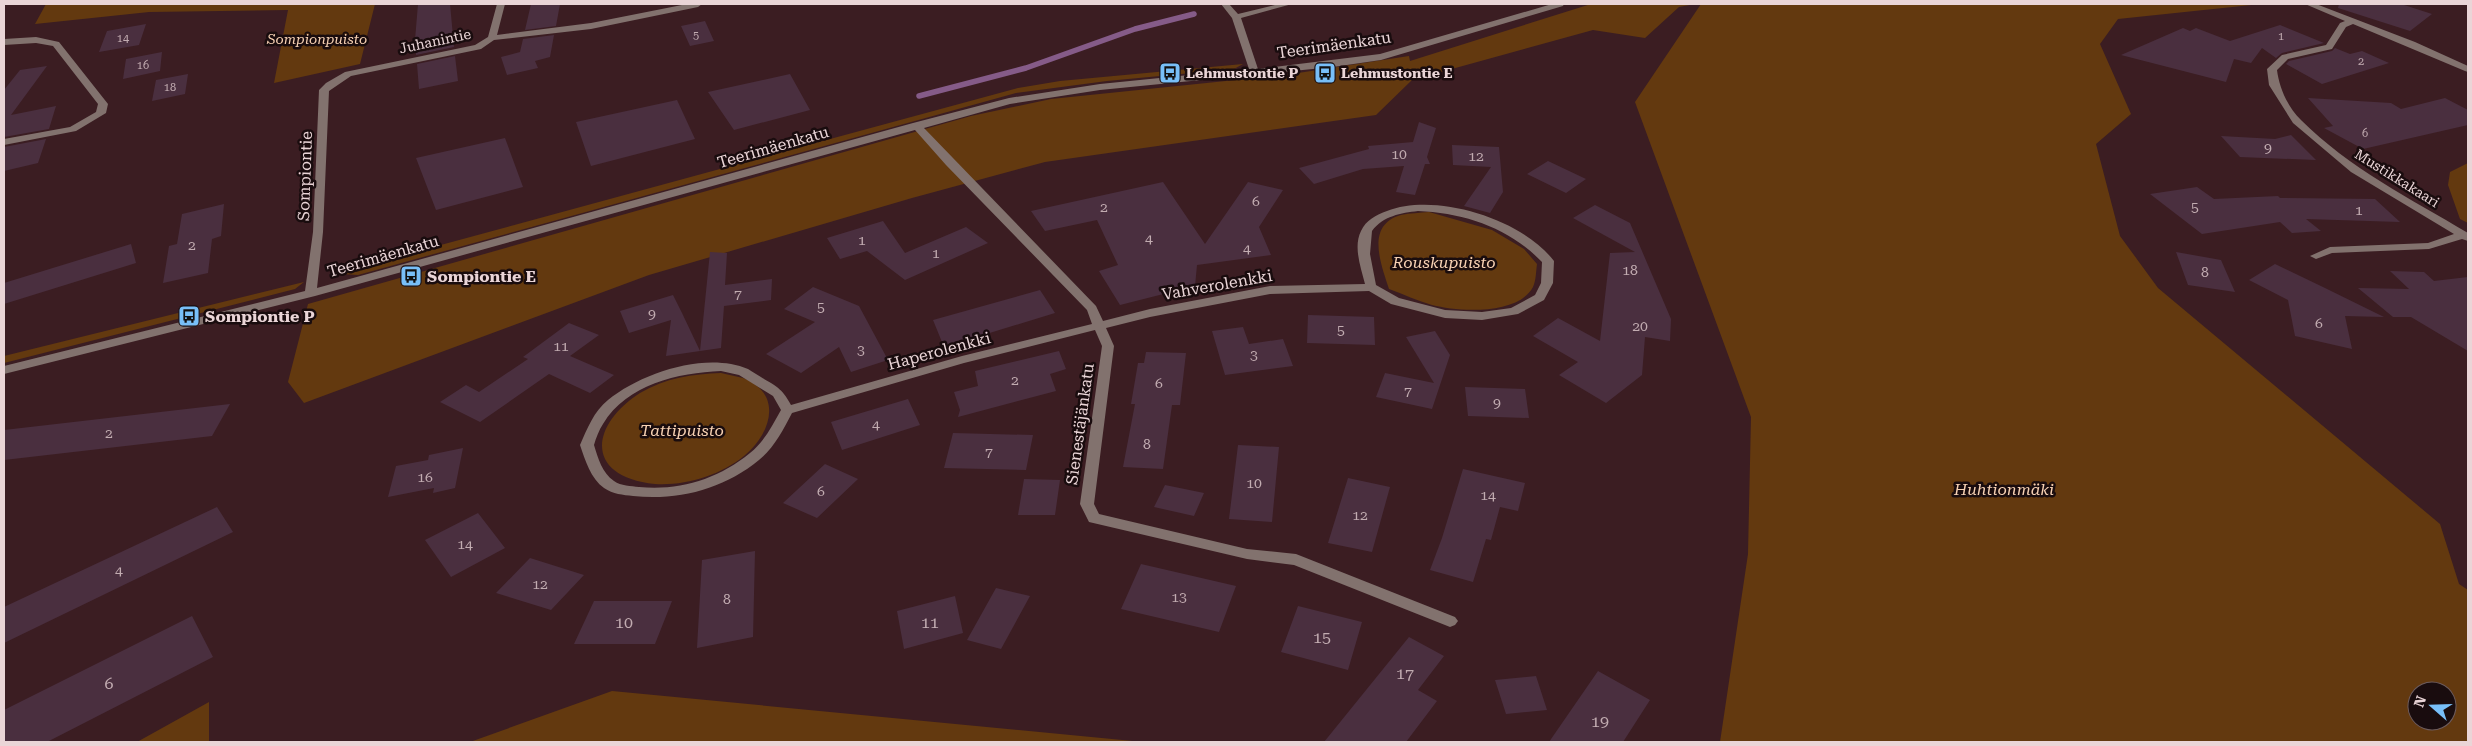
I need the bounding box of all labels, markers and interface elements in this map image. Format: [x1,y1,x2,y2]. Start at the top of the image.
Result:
street label: Juhanintie [398,26,473,56]
street label: Teerimäenkatu [1276,28,1392,62]
house number: 5 [693,29,699,42]
house number: 1 [2278,30,2284,43]
park label: Sompionpuisto [266,31,367,47]
house number: 14 [117,32,130,45]
house number: 2 [2358,55,2364,68]
house number: 16 [137,59,149,72]
bus stop icon: Lehmustontie P [1158,61,1182,85]
bus stop icon: Lehmustontie E [1313,61,1337,85]
place label: Lehmustontie P [1186,65,1299,81]
place label: Lehmustontie E [1341,65,1453,81]
house number: 18 [164,81,176,94]
street label: Teerimäenkatu [715,122,831,172]
house number: 6 [2362,127,2368,140]
street label: Sompiontie [294,130,316,221]
house number: 9 [2264,140,2272,156]
house number: 10 [1391,146,1407,162]
street label: Mustikkakaari [2352,146,2443,211]
house number: 12 [1468,148,1484,164]
house number: 6 [1252,193,1260,209]
house number: 2 [1100,199,1108,215]
house number: 5 [2191,199,2199,215]
house number: 1 [2355,202,2363,218]
house number: 4 [1145,230,1153,246]
street label: Teerimäenkatu [325,231,441,281]
house number: 1 [858,232,866,248]
house number: 2 [188,237,196,253]
house number: 4 [1243,240,1251,256]
house number: 1 [932,245,940,261]
park label: Rouskupuisto [1391,253,1496,272]
house number: 18 [1622,262,1638,278]
bus stop icon: Sompiontie E [399,264,423,288]
house number: 8 [2201,264,2209,280]
street label: Vahverolenkki [1160,266,1274,304]
place label: Sompiontie E [427,267,536,286]
house number: 7 [734,286,742,302]
house number: 5 [817,299,825,315]
bus stop icon: Sompiontie P [177,304,201,328]
house number: 9 [648,306,656,322]
place label: Sompiontie P [205,307,315,326]
house number: 6 [2315,315,2323,331]
house number: 20 [1632,318,1648,334]
house number: 5 [1337,322,1345,338]
street label: Haperolenkki [885,328,993,374]
house number: 11 [553,338,569,354]
house number: 3 [857,342,865,358]
house number: 3 [1250,347,1258,363]
street label: Sienestäjänkatu [1062,362,1098,486]
house number: 2 [1011,372,1019,388]
house number: 6 [1155,375,1163,391]
house number: 7 [1404,383,1412,399]
house number: 9 [1493,395,1501,411]
house number: 4 [872,416,880,432]
park label: Tattipuisto [640,421,724,440]
house number: 2 [105,425,113,441]
house number: 8 [1143,436,1151,452]
house number: 7 [985,444,993,460]
house number: 16 [417,469,433,485]
house number: 10 [1246,475,1262,491]
park label: Huhtionmäki [1953,480,2054,499]
house number: 6 [817,483,825,499]
house number: 14 [1480,487,1496,503]
house number: 12 [1352,507,1368,523]
house number: 14 [457,536,473,552]
house number: 4 [115,562,123,578]
house number: 12 [532,576,548,592]
house number: 13 [1171,589,1187,605]
house number: 8 [723,591,731,607]
house number: 10 [615,613,633,632]
house number: 11 [921,613,939,632]
house number: 15 [1313,628,1331,647]
house number: 17 [1396,664,1414,683]
house number: 6 [105,674,114,693]
north arrow [2407,681,2457,731]
text: N [2410,694,2429,709]
house number: 19 [1591,712,1609,731]

